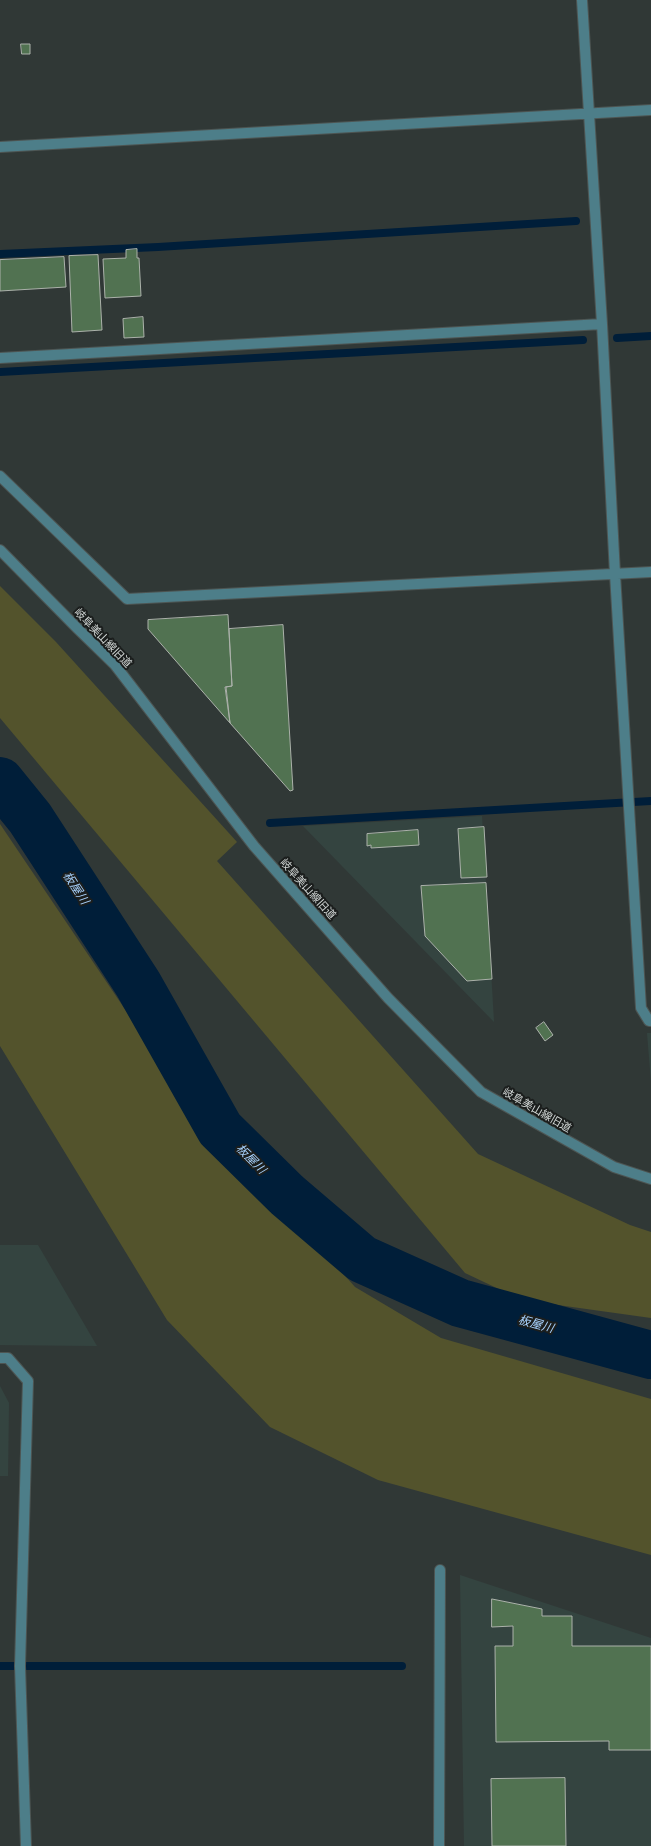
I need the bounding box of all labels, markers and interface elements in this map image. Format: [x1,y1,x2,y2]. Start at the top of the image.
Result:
street label: 岐阜美山線旧道 [72,606,134,670]
street label: 岐阜美山線旧道 [277,856,339,922]
water label: 板屋川 [60,869,92,907]
street label: 岐阜美山線旧道 [500,1085,574,1135]
water label: 板屋川 [233,1141,269,1177]
water label: 板屋川 [517,1312,555,1336]

